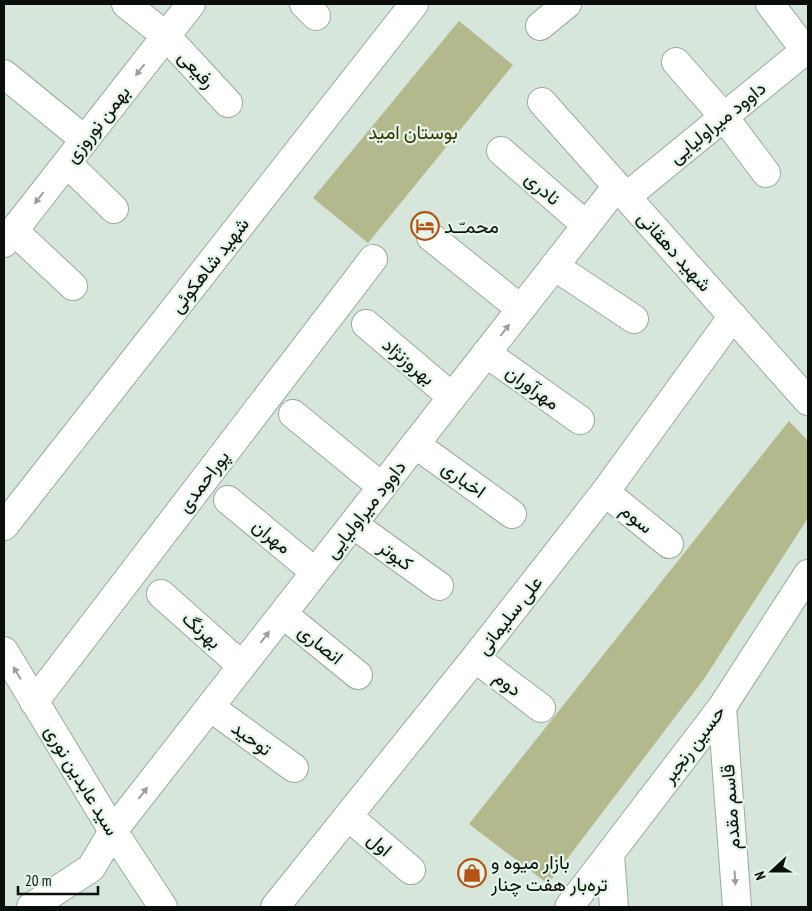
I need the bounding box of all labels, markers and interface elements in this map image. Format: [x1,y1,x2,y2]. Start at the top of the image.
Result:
street label: رفیعی [173,45,221,93]
one-way arrow [134,63,145,76]
street label: داوود میراولیایی [663,75,771,169]
street label: بهمن نوروزی [59,80,135,168]
park label: بوستان امید [368,120,458,144]
street label: نادری [520,166,566,210]
one-way arrow [34,191,45,204]
street label: شهید دهقانی [633,206,717,296]
hotel icon: محمـّـد [410,211,440,241]
street label: شهید شاهکوئی [164,212,254,318]
place label: محمـّـد [444,214,499,238]
one-way arrow [499,324,510,337]
street label: بهروزنژاد [378,332,440,390]
street label: مهرآوران [501,359,565,415]
street label: پوراحمدی [172,445,236,518]
street label: داوود میراولیایی [319,455,411,563]
street label: اخباری [437,455,491,503]
street label: سوم [615,498,658,539]
street label: مهران [248,513,296,559]
street label: کبوتر [373,534,418,575]
street label: علی سلیمانی [471,571,547,659]
street label: بهرنگ [177,606,227,654]
street label: انصاری [294,619,348,669]
one-way arrow [259,631,270,644]
street label: دوم [489,665,527,702]
one-way arrow [12,666,21,679]
street label: حسین رنجبر [655,700,730,789]
street label: توحید [227,715,277,761]
street label: سید عابدین نوری [40,720,124,840]
street label: قاسم مقدم [715,763,746,851]
one-way arrow [138,786,148,800]
street label: اول [363,827,397,861]
north arrow [747,846,797,896]
place label: بازار میوه و تره‌بار هفت چنار [490,850,608,898]
shop icon: بازار میوه و تره‌بار هفت چنار [457,858,487,888]
scale bar [18,864,98,896]
text: N [750,869,770,882]
one-way arrow [731,870,739,886]
text: 20 m [25,871,51,890]

